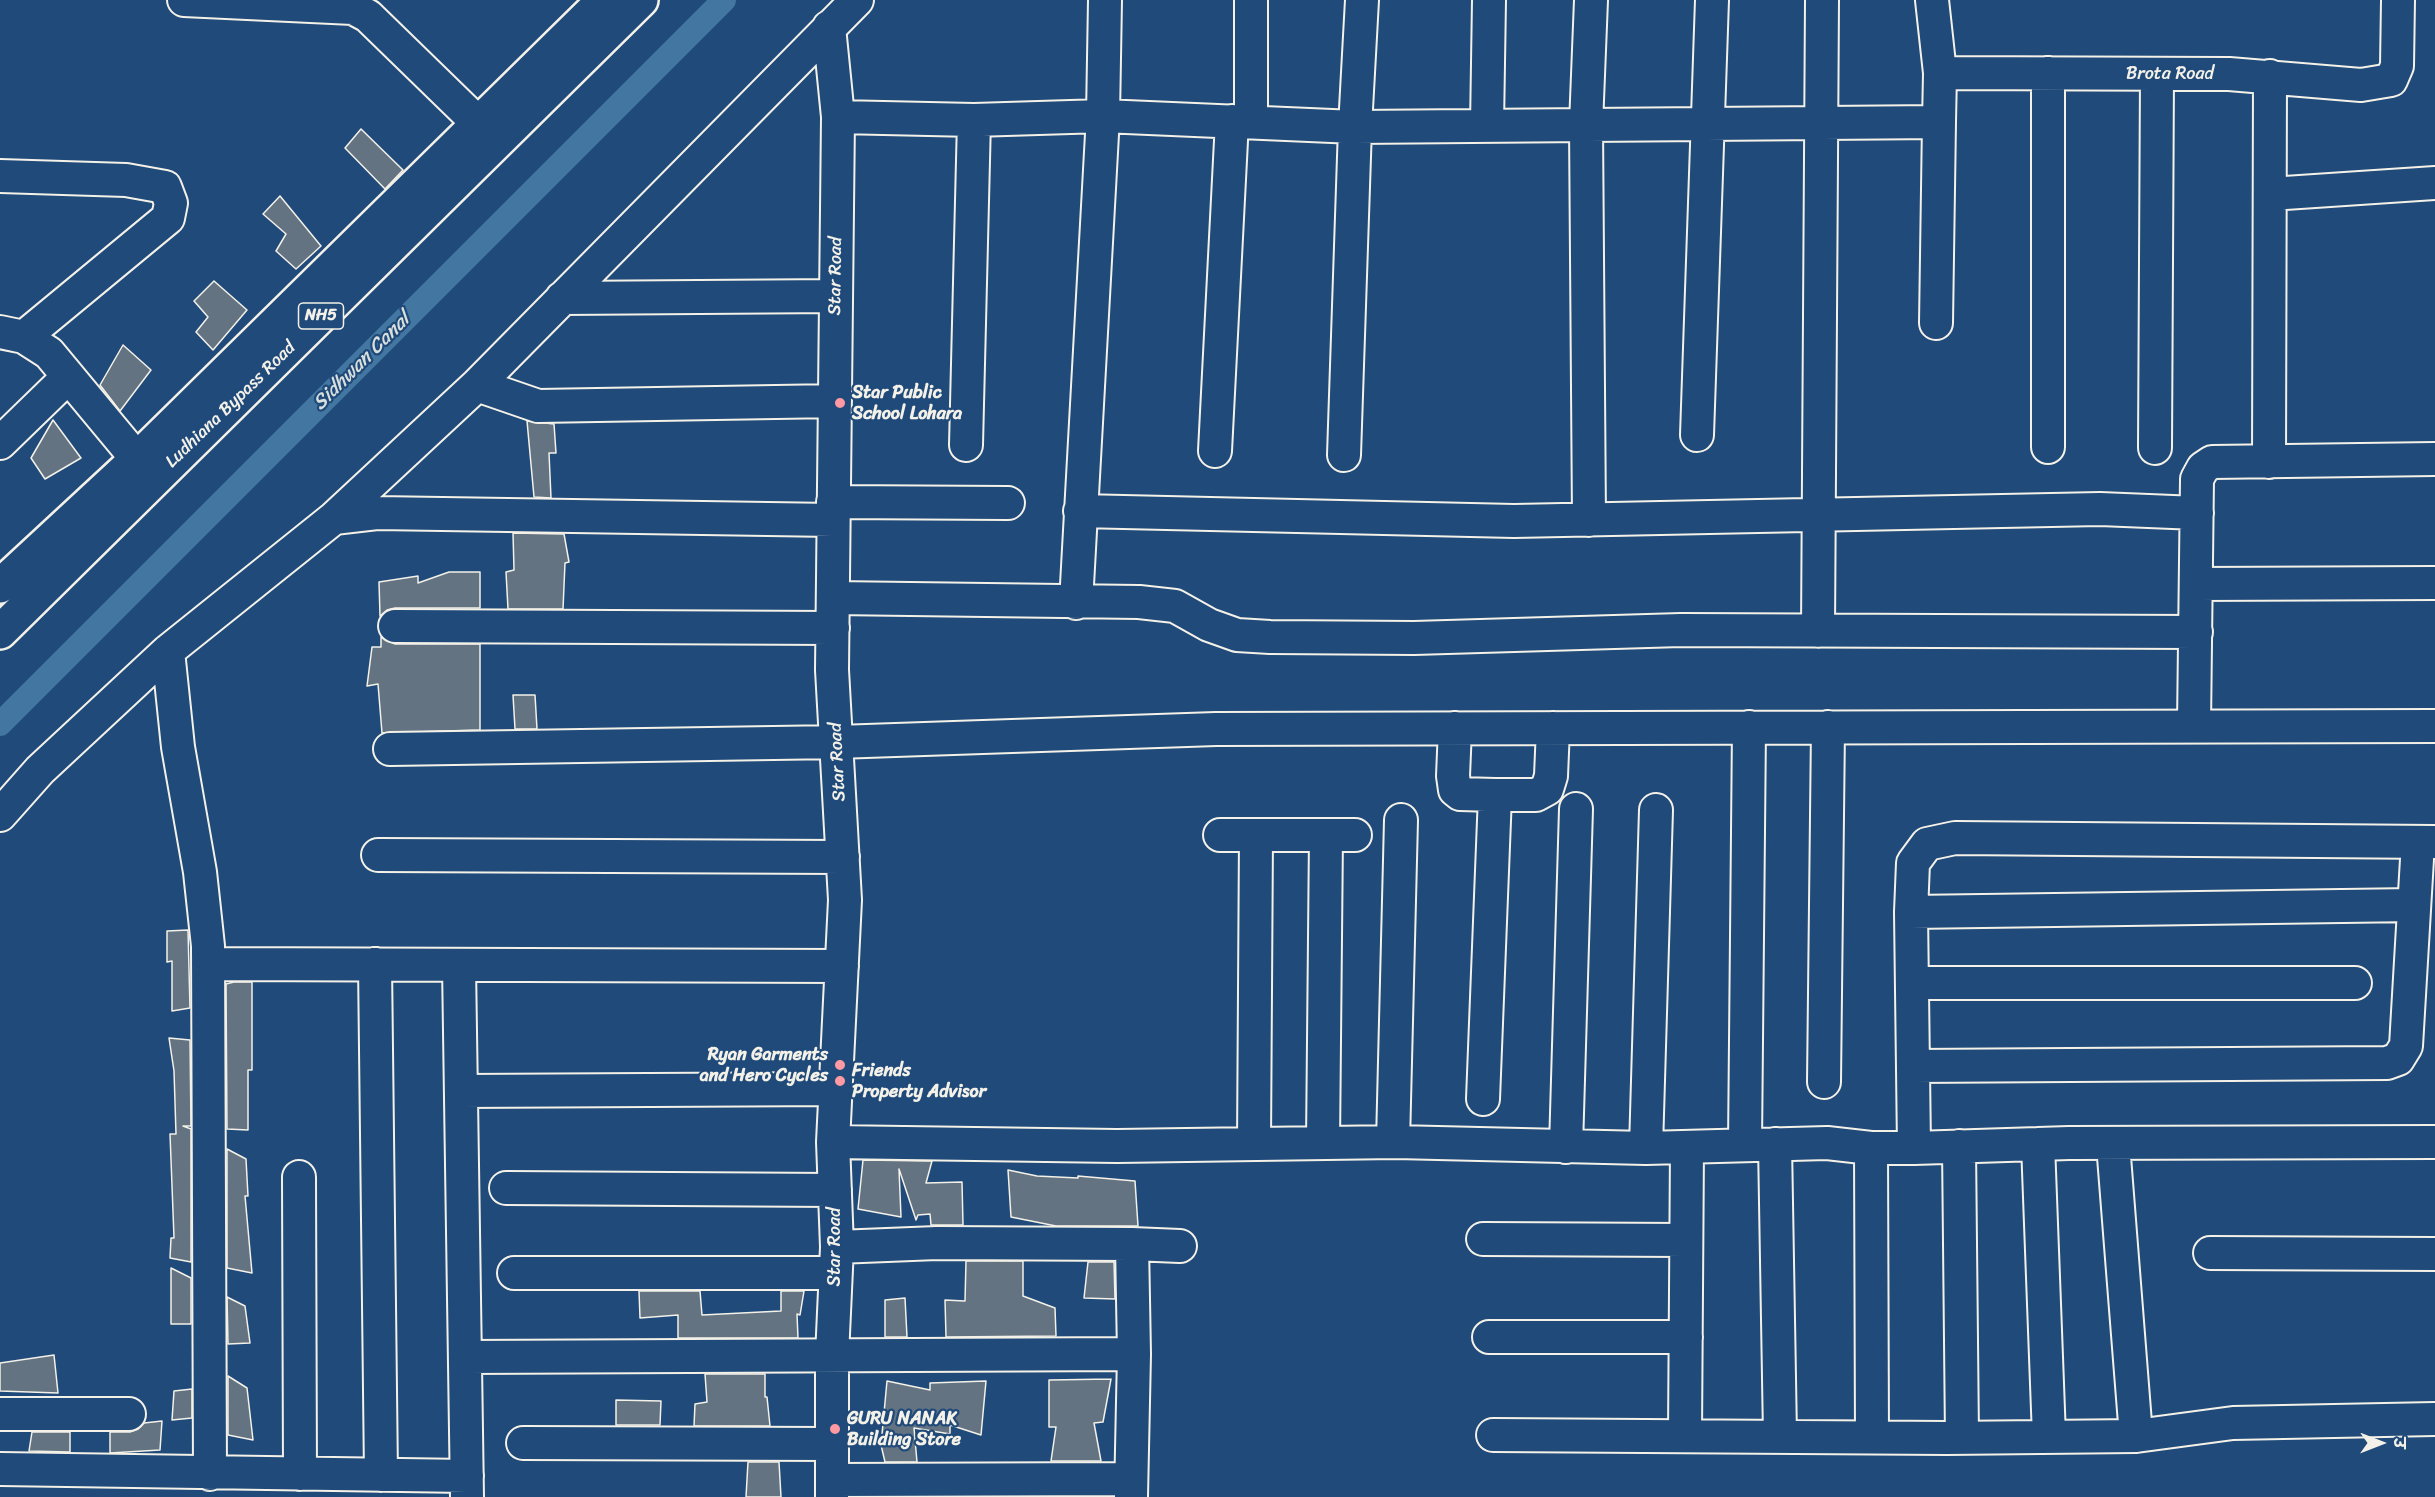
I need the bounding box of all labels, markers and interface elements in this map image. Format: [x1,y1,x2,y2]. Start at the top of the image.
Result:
street label: Brota Road [2126,63,2214,85]
street label: Star Road [825,236,847,316]
road number: NH5 [298,303,344,329]
water label: Sidhwan Canal [308,308,416,416]
street label: Ludhiana Bypass Road [161,337,301,473]
place label: Star Public School Lohara [852,382,962,424]
marker: Star Public School Lohara [833,396,847,410]
street label: Star Road [825,722,851,802]
place label: Ryan Garments and Hero Cycles [700,1044,828,1086]
marker: Ryan Garments and Hero Cycles [833,1058,847,1072]
place label: Friends Property Advisor [852,1060,986,1102]
marker: Friends Property Advisor [833,1074,847,1088]
street label: Star Road [824,1208,846,1286]
place label: GURU NANAK Building Store [847,1408,961,1450]
north arrow [2351,1413,2411,1473]
marker: GURU NANAK Building Store [828,1422,842,1436]
text: उ [2385,1438,2414,1448]

